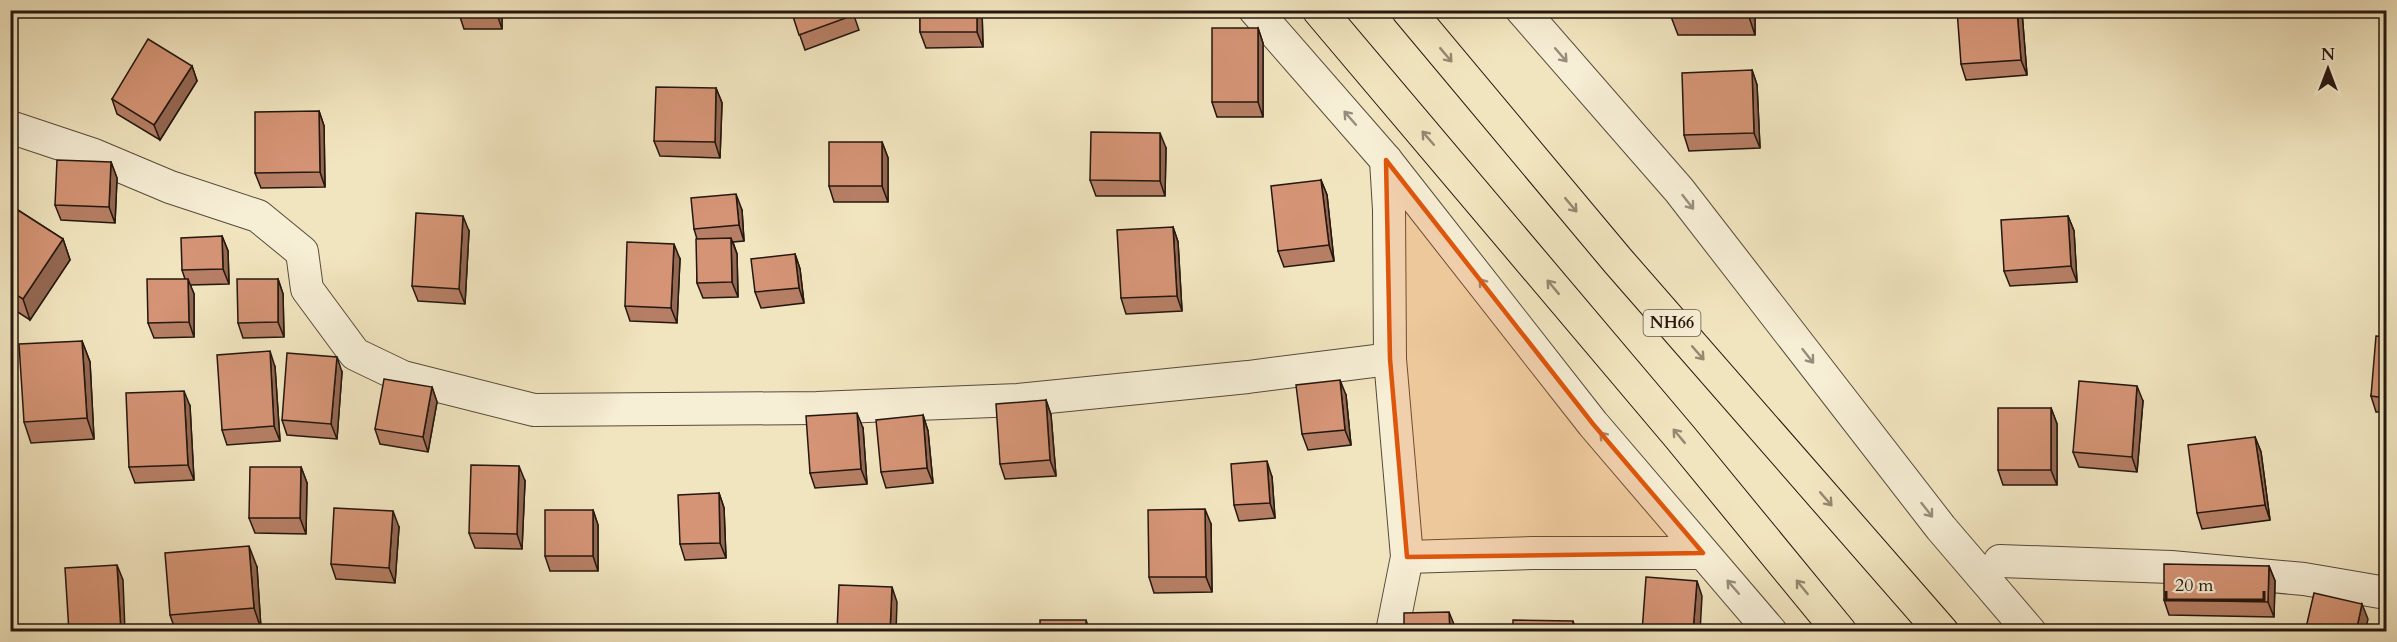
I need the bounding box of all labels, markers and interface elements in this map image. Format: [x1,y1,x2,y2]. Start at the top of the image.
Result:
north arrow [2298,39,2358,99]
text: N [2321,44,2335,66]
one-way arrow [1439,47,1452,63]
one-way arrow [1554,47,1568,62]
one-way arrow [1343,111,1357,126]
one-way arrow [1421,130,1435,146]
one-way arrow [1682,194,1694,210]
one-way arrow [1564,197,1578,212]
one-way arrow [1479,279,1491,295]
one-way arrow [1547,279,1560,295]
road number: NH66 [1644,310,1700,336]
one-way arrow [1691,345,1705,360]
one-way arrow [1801,348,1814,364]
one-way arrow [1672,429,1686,444]
one-way arrow [1599,432,1613,447]
one-way arrow [1819,491,1833,506]
one-way arrow [1921,502,1934,518]
scale bar [2166,564,2264,602]
text: 20 m [2175,573,2214,598]
one-way arrow [1796,579,1809,595]
one-way arrow [1726,580,1740,595]

